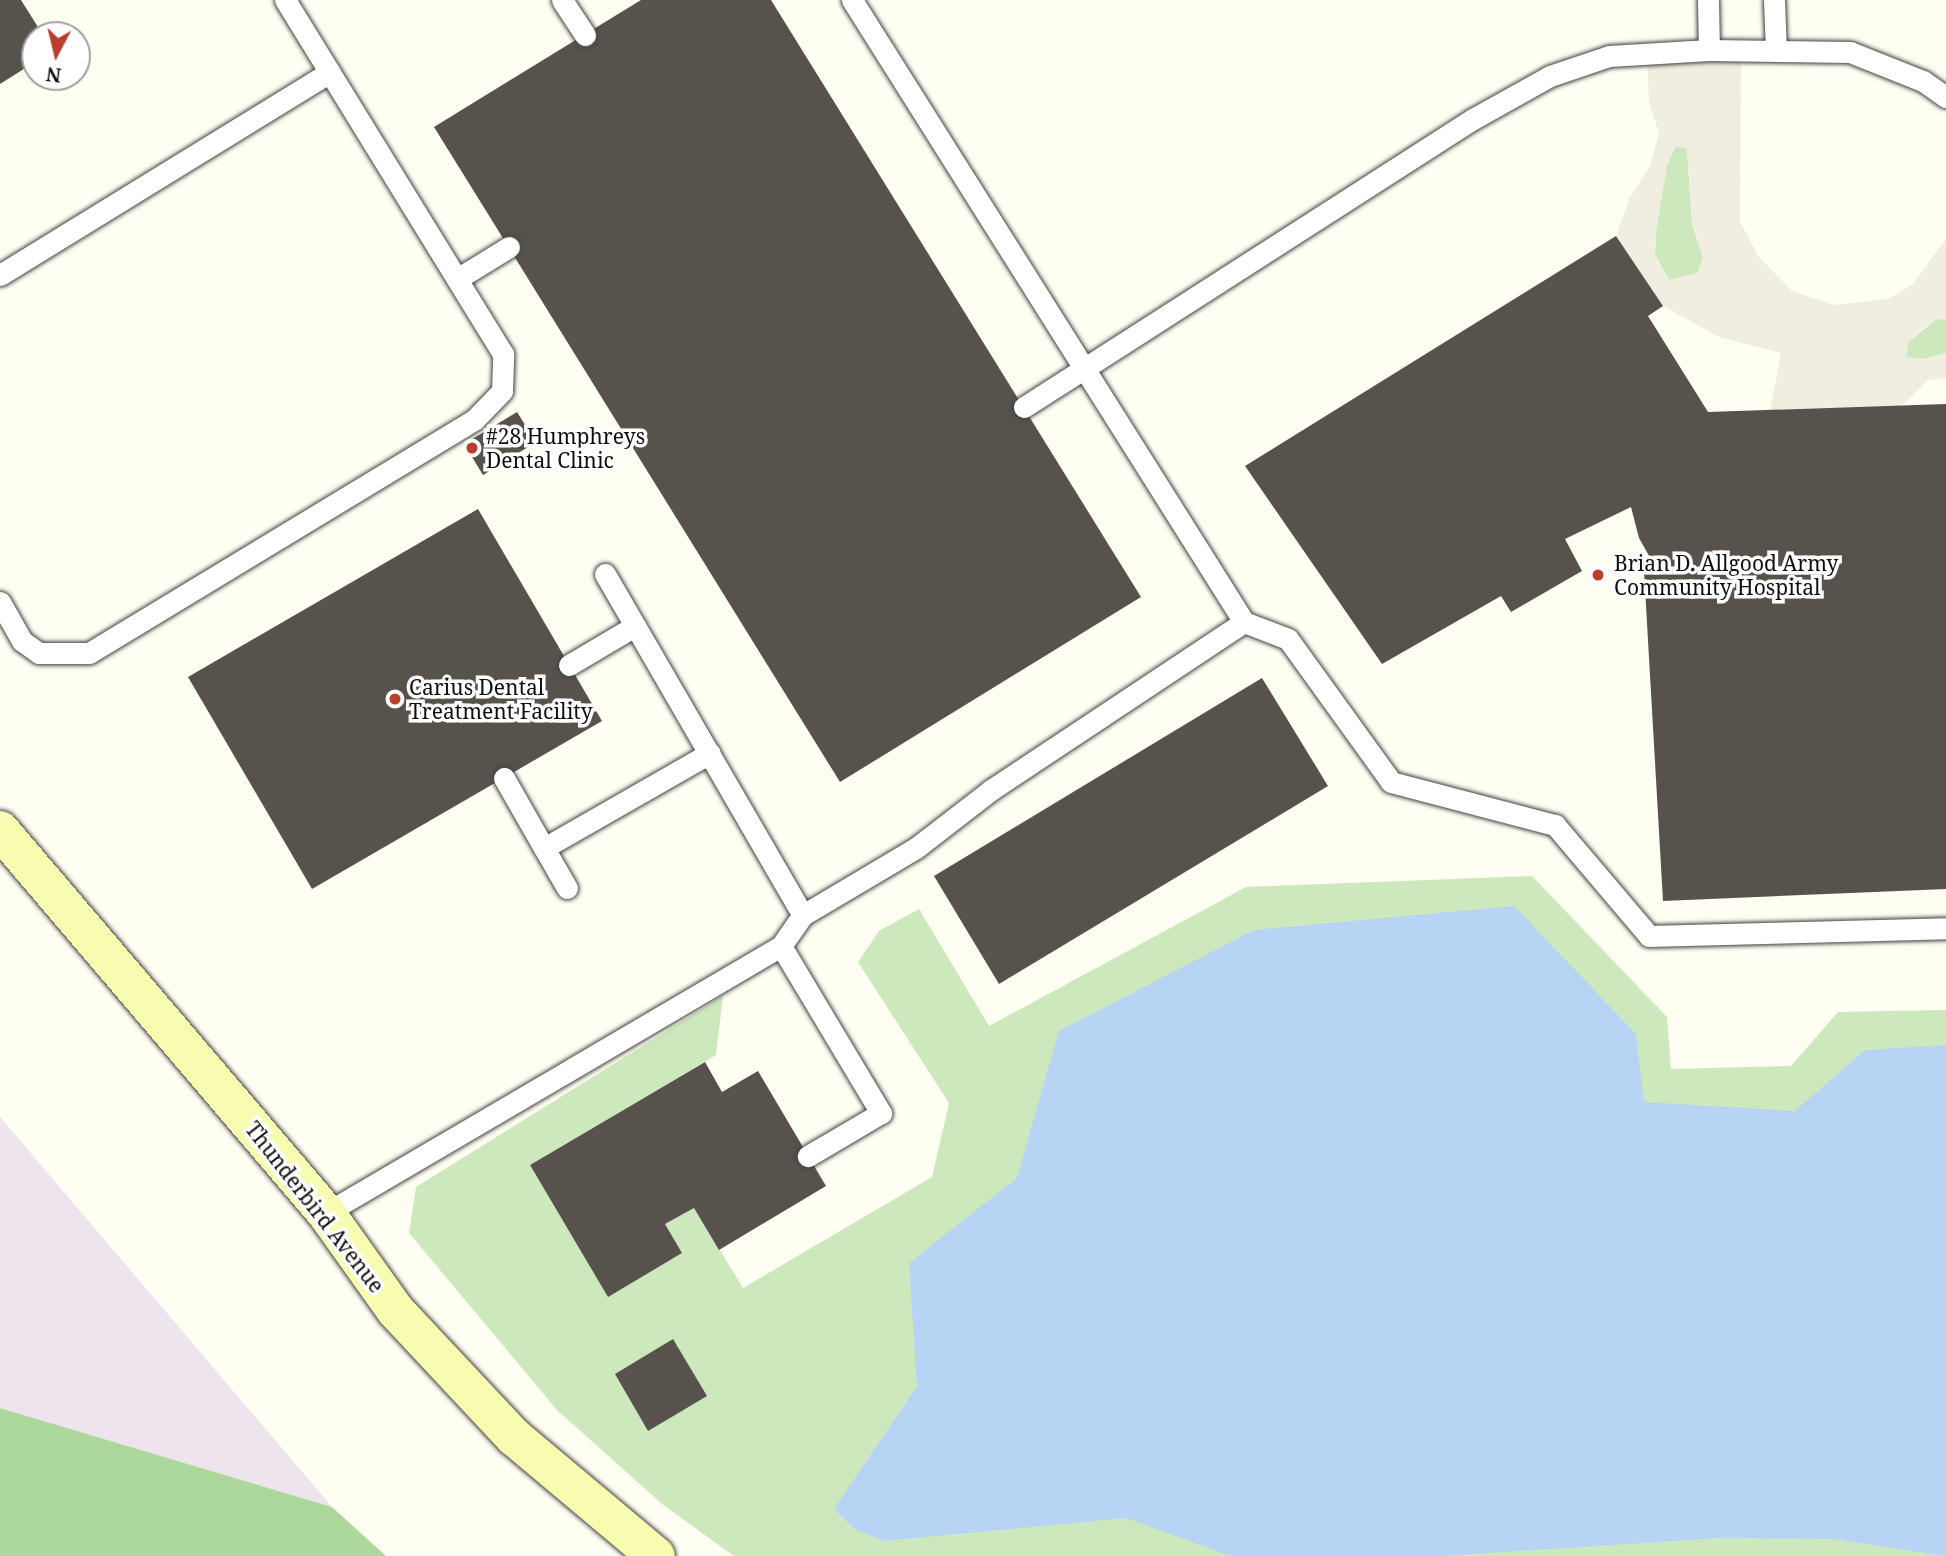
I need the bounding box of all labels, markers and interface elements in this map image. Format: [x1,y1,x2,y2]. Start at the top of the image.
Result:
north arrow [21,21,91,91]
text: N [45,61,63,89]
place label: #28 Humphreys Dental Clinic [486,423,645,473]
marker: #28 Humphreys Dental Clinic [464,440,480,456]
place label: Brian D. Allgood Army Community Hospital [1614,550,1838,600]
marker: Brian D. Allgood Army Community Hospital [1588,565,1608,585]
place label: Carius Dental Treatment Facility [409,674,593,724]
marker: Carius Dental Treatment Facility [387,691,403,707]
street label: Thunderbird Avenue [240,1116,390,1298]

